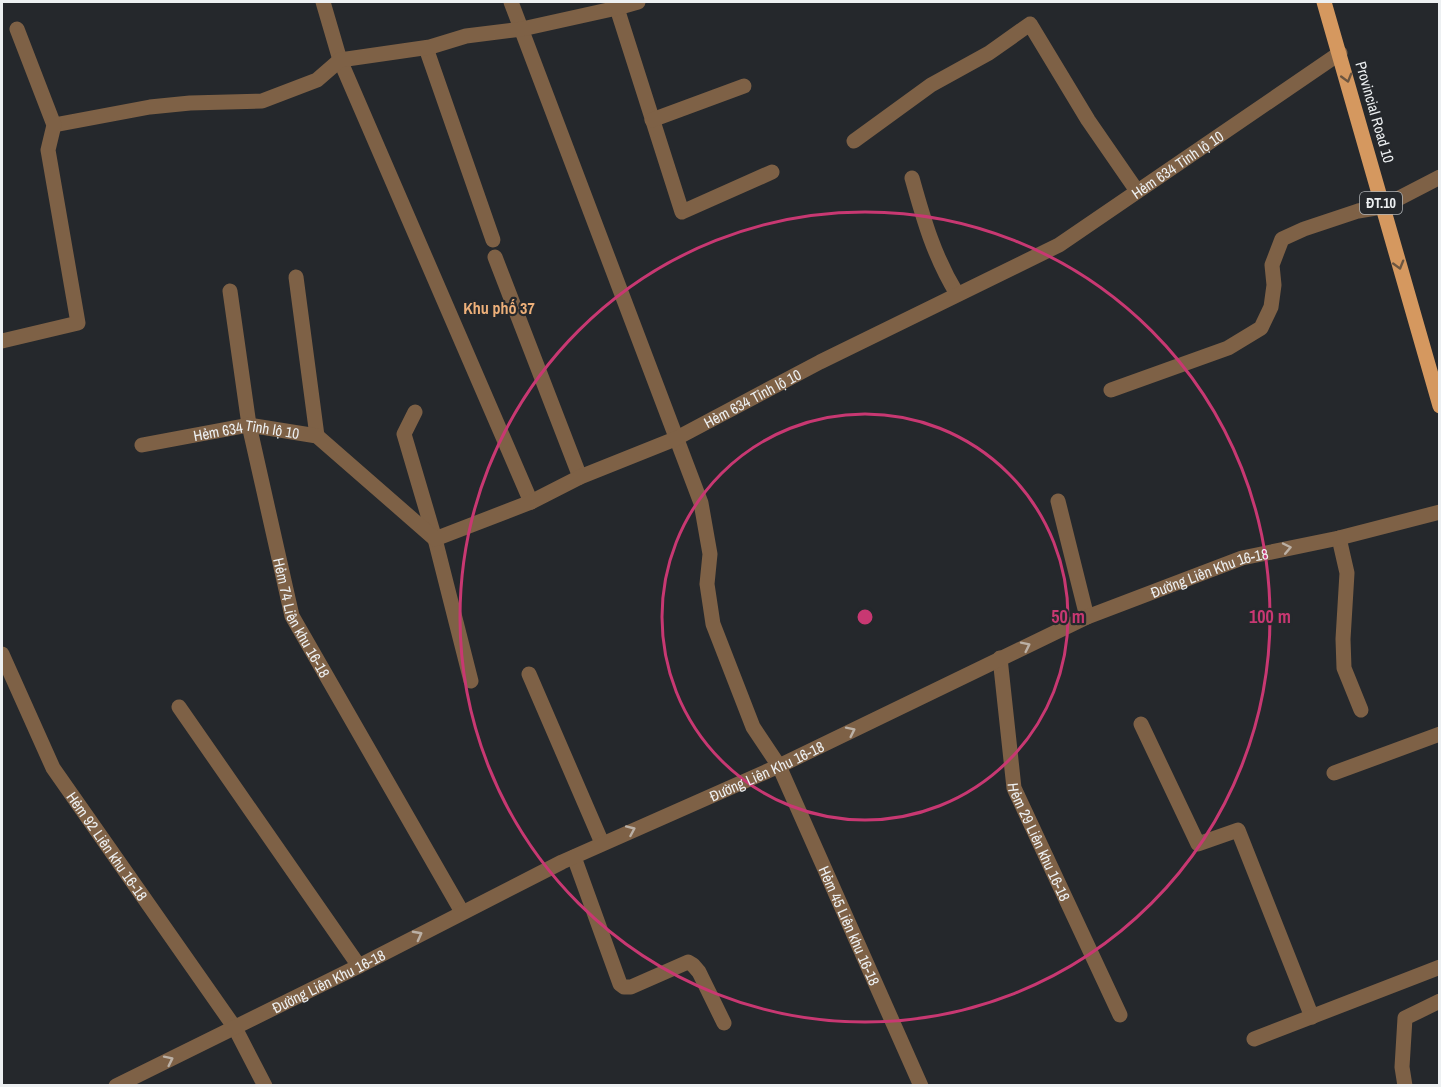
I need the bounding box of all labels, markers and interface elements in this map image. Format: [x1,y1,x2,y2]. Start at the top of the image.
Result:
street label: Provincial Road 10 [1350,59,1400,165]
one-way arrow [1339,73,1352,83]
street label: Hẻm 634 Tỉnh lộ 10 [1127,125,1228,203]
road number: ĐT.10 [1360,192,1402,214]
one-way arrow [1392,260,1404,270]
district label: Khu phố 37 [463,297,535,319]
street label: Hẻm 634 Tỉnh lộ 10 [700,363,805,433]
street label: Hẻm 634 Tỉnh lộ 10 [191,414,301,446]
street label: Đường Liên Khu 16-18 [1147,542,1270,602]
one-way arrow [1282,542,1292,555]
street label: Hẻm 74 Liên khu 16-18 [269,556,336,681]
text: 50 m [1051,604,1085,629]
text: 100 m [1249,604,1291,629]
centre of rings [855,607,875,627]
one-way arrow [1020,641,1031,653]
one-way arrow [844,727,855,738]
street label: Đường Liên Khu 16-18 [706,735,827,806]
street label: Hẻm 29 Liên khu 16-18 [1003,782,1076,905]
street label: Hẻm 92 Liên khu 16-18 [62,787,153,905]
one-way arrow [624,826,635,838]
street label: Hẻm 45 Liên khu 16-18 [814,862,886,989]
one-way arrow [412,931,422,942]
street label: Đường Liên Khu 16-18 [268,944,389,1018]
one-way arrow [162,1055,173,1067]

